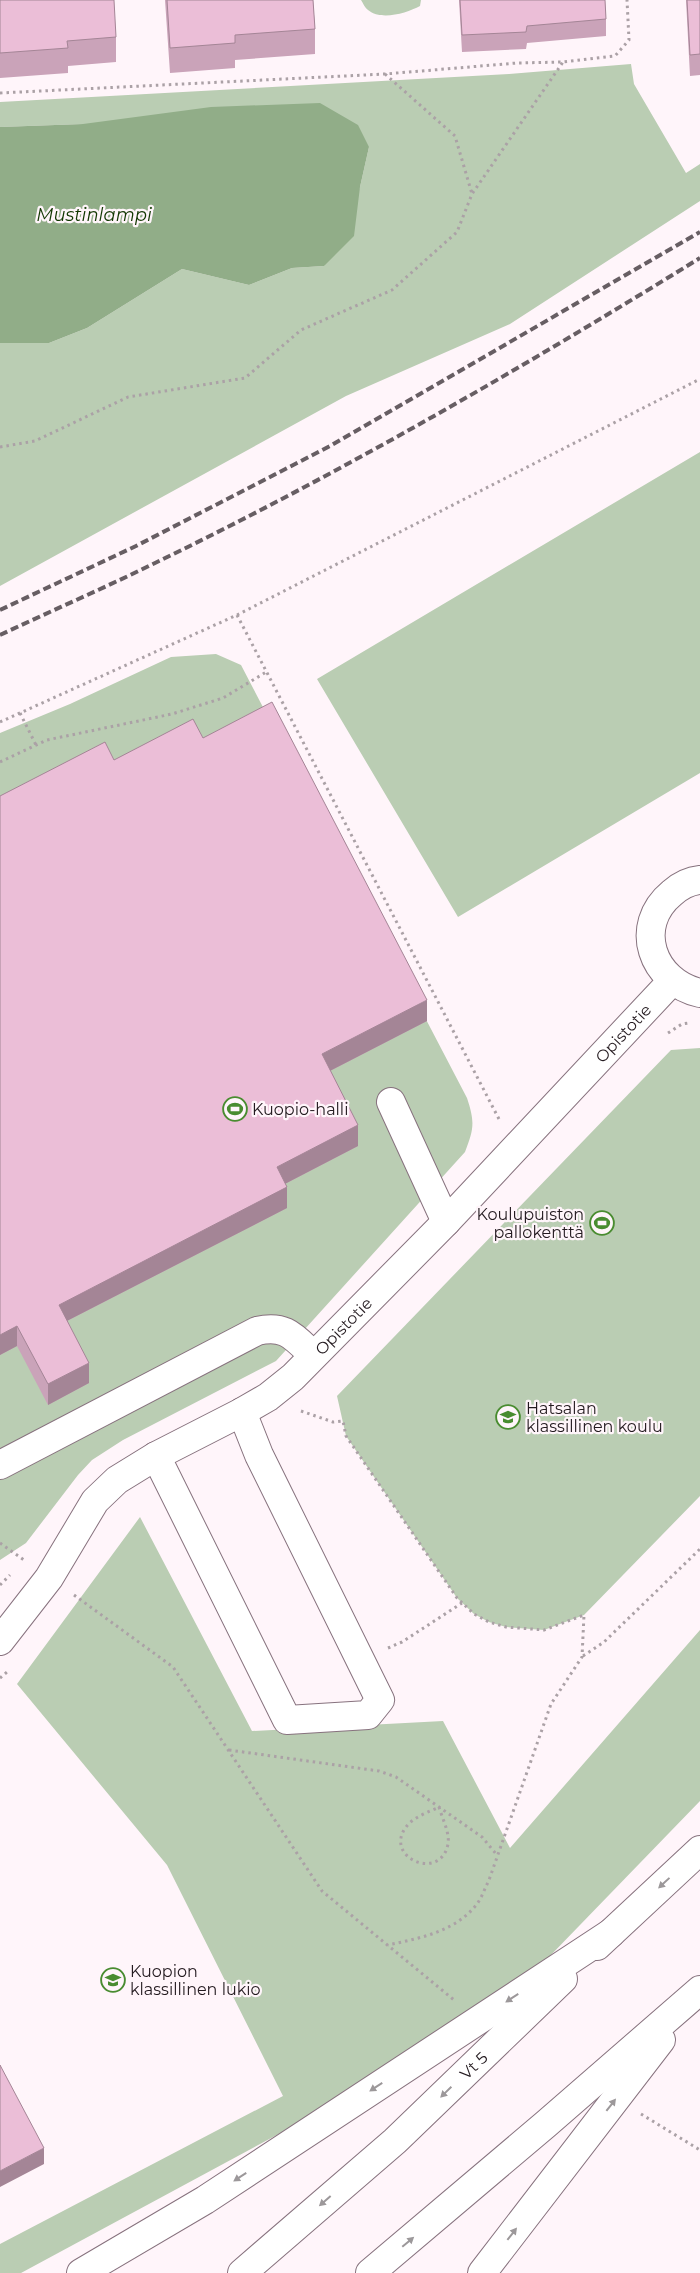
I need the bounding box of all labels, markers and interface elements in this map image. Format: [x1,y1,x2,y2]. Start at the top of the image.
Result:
water label: Mustinlampi [36,204,152,226]
street label: Opistotie [591,1000,655,1066]
sports icon: Kuopio-halli [222,1096,248,1122]
place label: Kuopio-halli [252,1100,348,1119]
place label: Koulupuiston pallokenttä [476,1205,584,1242]
sports icon: Koulupuiston pallokenttä [589,1210,615,1236]
street label: Opistotie [311,1293,376,1359]
place label: Hatsalan klassillinen koulu [526,1399,663,1436]
school or university icon: Hatsalan klassillinen koulu [495,1404,521,1430]
one-way arrow [659,1877,671,1889]
place label: Kuopion klassillinen lukio [130,1962,261,1999]
school or university icon: Kuopion klassillinen lukio [100,1967,126,1993]
one-way arrow [505,1993,518,2003]
street label: Vt 5 [456,2048,491,2083]
one-way arrow [369,2083,383,2092]
one-way arrow [440,2086,452,2098]
one-way arrow [606,2098,616,2112]
one-way arrow [233,2172,247,2182]
one-way arrow [320,2195,332,2207]
one-way arrow [507,2227,517,2241]
one-way arrow [401,2236,414,2247]

